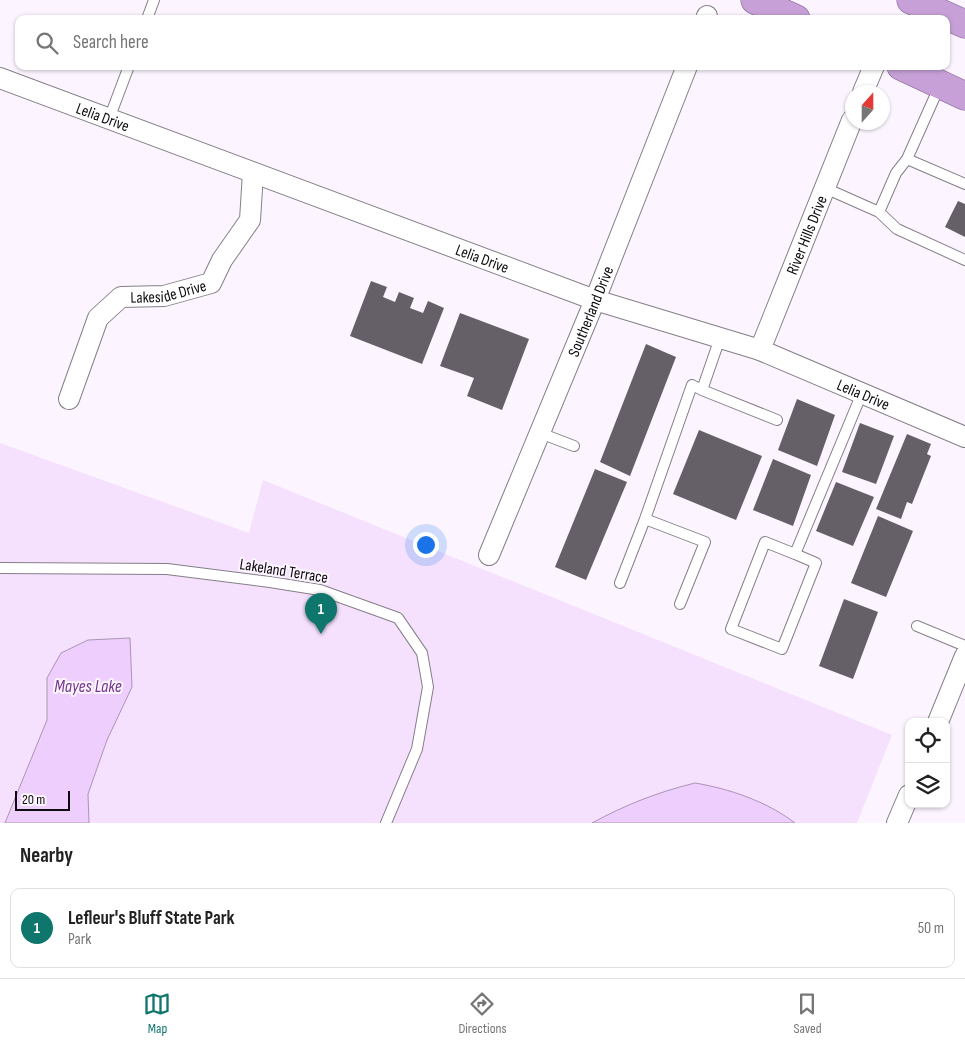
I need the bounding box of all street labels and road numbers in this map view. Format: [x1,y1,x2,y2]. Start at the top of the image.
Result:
street label: Lelia Drive [73,99,132,136]
street label: River Hills Drive [783,193,832,278]
street label: Lelia Drive [453,241,511,278]
street label: Southerland Drive [564,264,618,360]
street label: Lakeside Drive [130,277,209,308]
street label: Lelia Drive [834,376,892,415]
street label: Lakeland Terrace [238,555,329,588]

